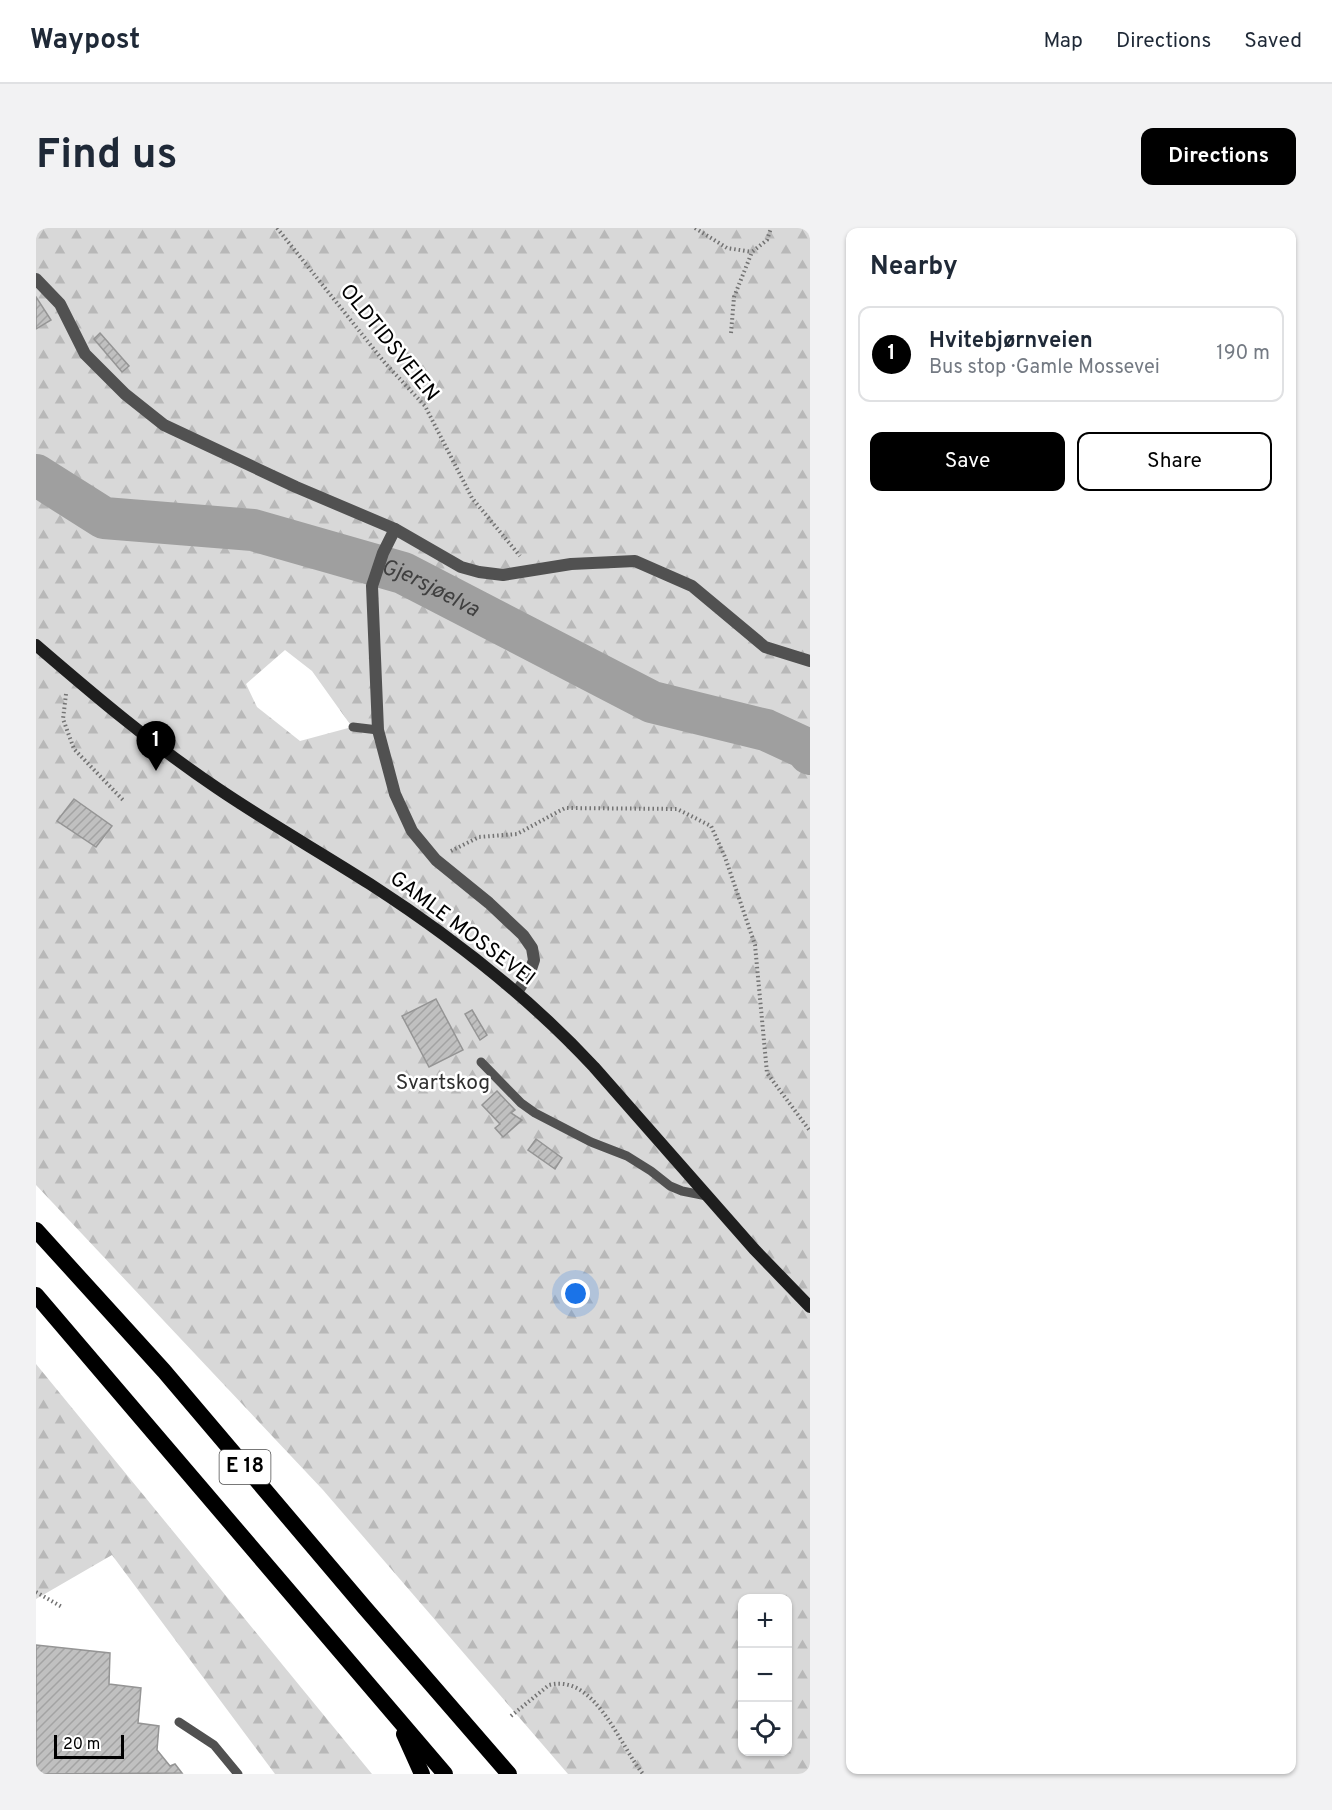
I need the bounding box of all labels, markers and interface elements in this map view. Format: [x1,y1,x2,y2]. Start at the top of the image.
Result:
text: Waypost [30,23,140,59]
text: Map [1043,28,1083,55]
text: Directions [1116,28,1211,55]
text: Saved [1244,28,1302,55]
button: Directions [1141,128,1296,185]
text: Find us [36,130,177,183]
text: Nearby [870,251,958,284]
street label: OLDTIDSVEIEN [333,279,445,407]
text: Hvitebjørnveien [929,328,1093,355]
text: 1 [888,341,896,367]
text: 190 m [1216,341,1270,367]
text: Bus stop · Gamle Mossevei [929,355,1160,381]
button: Save [870,432,1065,491]
button: Share [1077,432,1272,491]
water label: Gjersjøelva [378,554,484,624]
pin: 1 [136,722,176,771]
street label: GAMLE MOSSEVEI [384,866,540,992]
park label: Svartskog [396,1070,490,1097]
your location [561,1279,590,1308]
road number: E 18 [220,1450,270,1484]
map controls [738,1594,792,1756]
button: + [738,1594,792,1648]
button: − [738,1648,792,1702]
button: locate [738,1702,792,1756]
scale bar [54,1732,124,1760]
text: 20 m [63,1735,100,1755]

